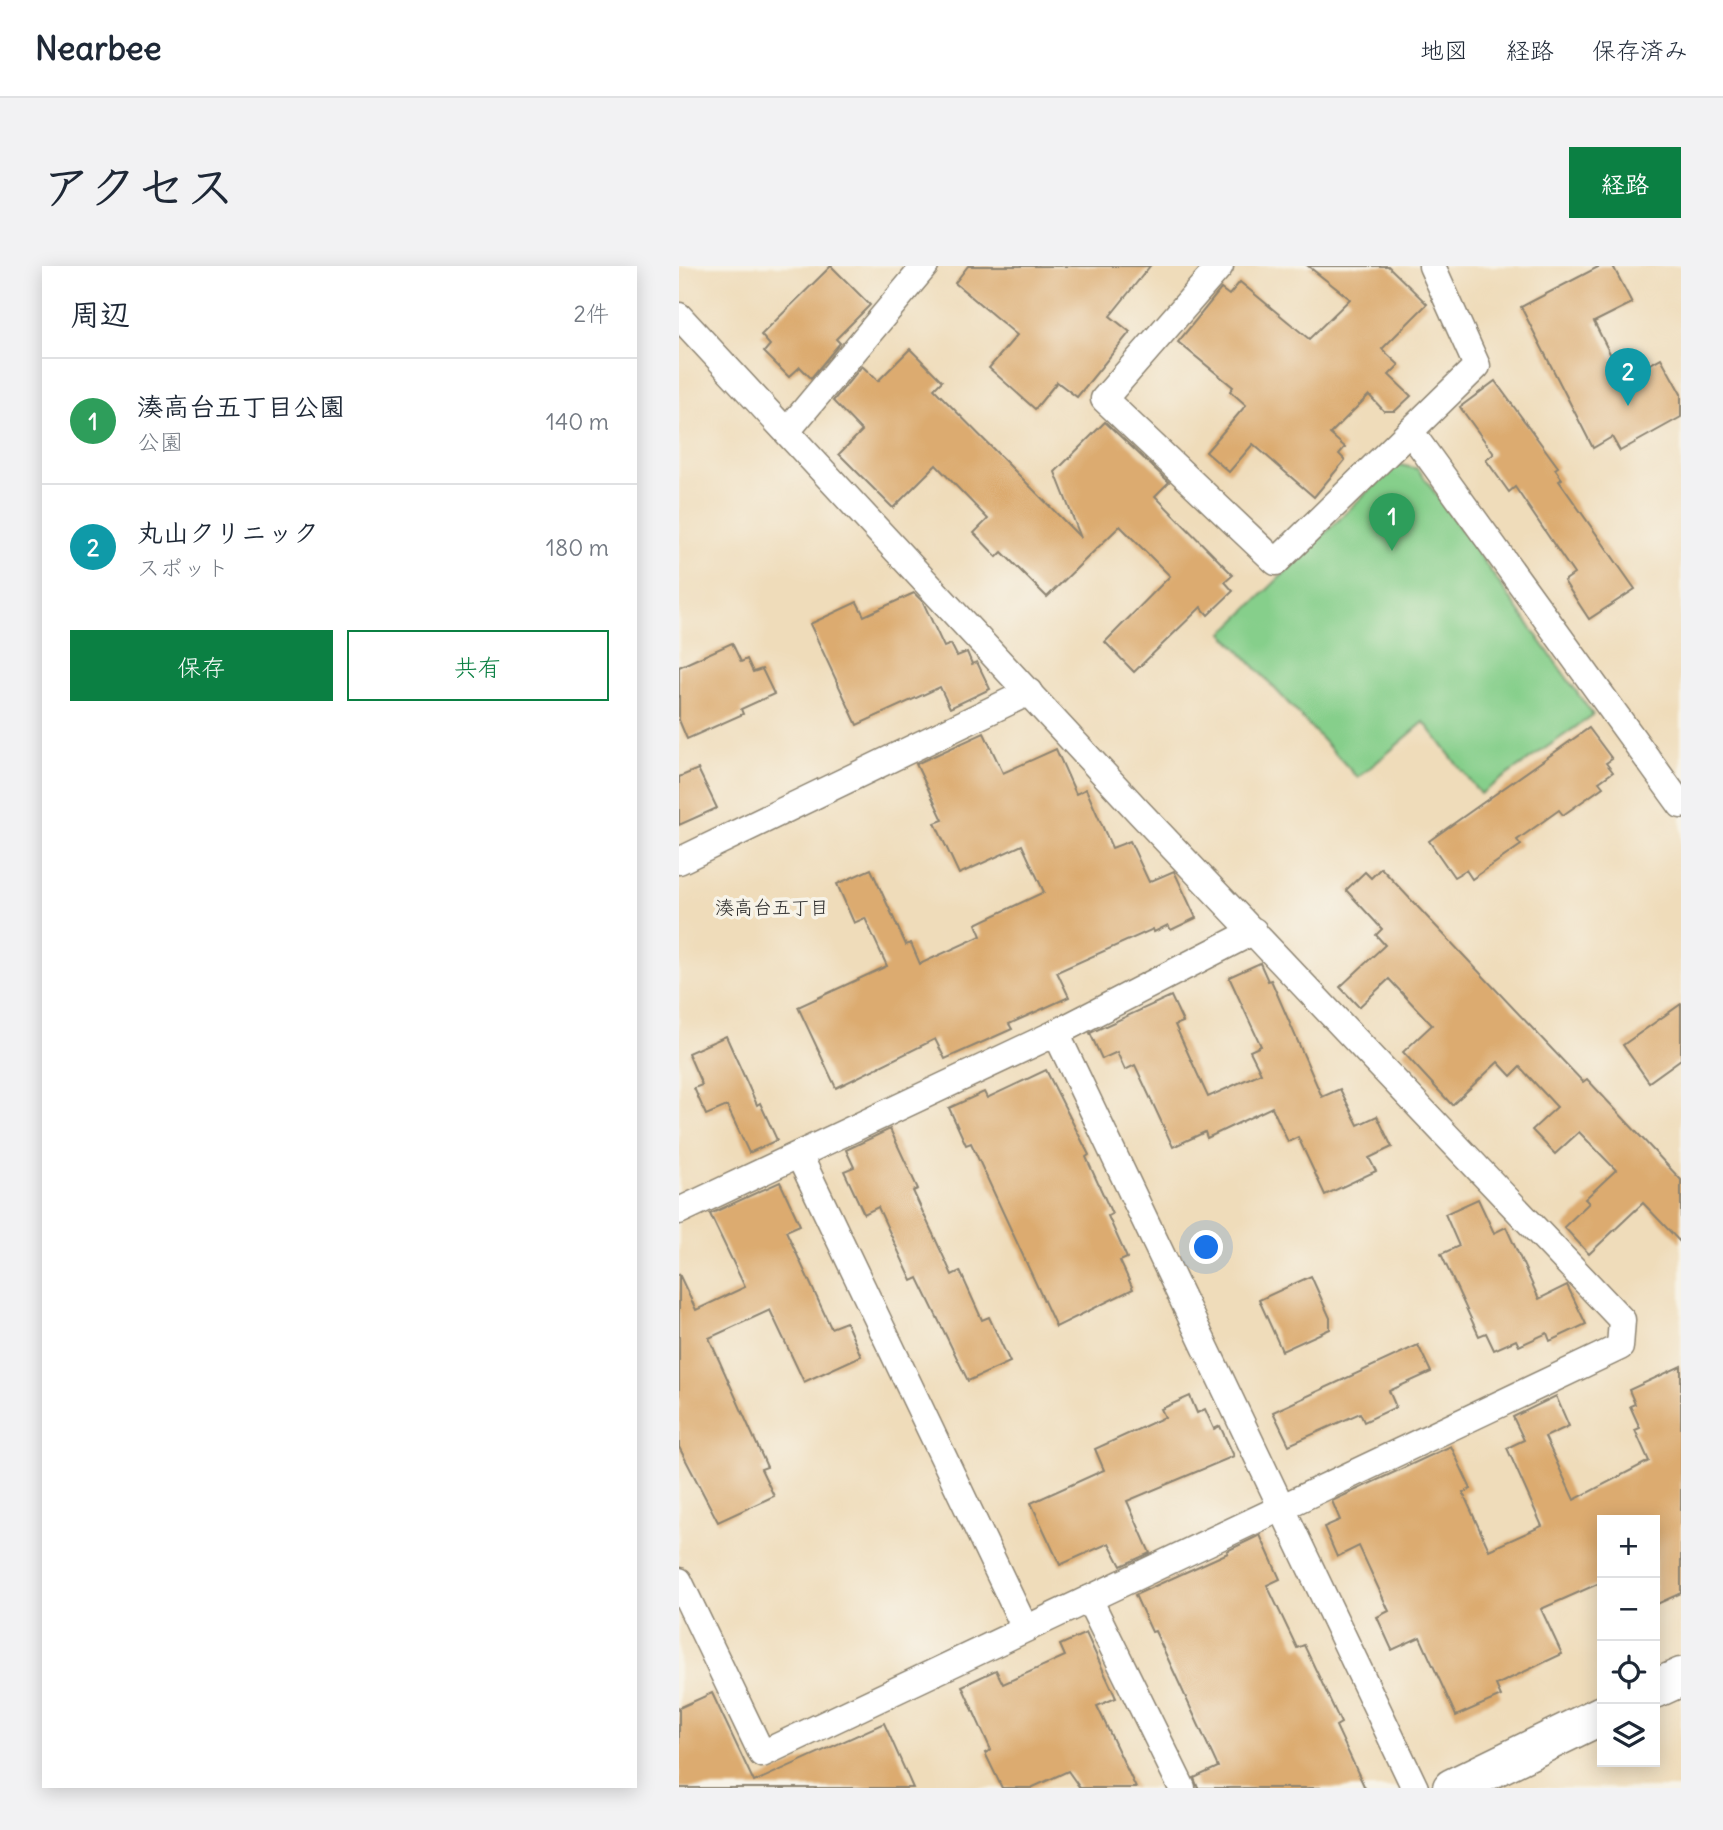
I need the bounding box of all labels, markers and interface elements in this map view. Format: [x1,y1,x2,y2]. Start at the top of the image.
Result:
text: Nearbee [35,27,161,69]
text: 地図 [1420,35,1468,65]
text: 経路 [1506,35,1554,65]
text: 保存済み [1592,35,1688,65]
button: 経路 [1569,147,1681,218]
text: アクセス [42,156,235,217]
text: 周辺 [70,295,130,333]
text: 2件 [573,299,609,328]
pin: 2 [1605,348,1651,406]
text: 湊高台五丁目公園 [137,390,345,423]
text: 1 [88,407,98,436]
text: 140 m [546,407,609,436]
text: 公園 [137,427,183,456]
pin: 1 [1369,493,1415,551]
text: 丸山クリニック [137,516,319,549]
text: 2 [87,533,99,562]
text: 180 m [546,533,609,562]
text: スポット [137,553,229,582]
button: 保存 [70,630,333,701]
button: 共有 [347,630,609,701]
district label: 湊高台五丁目 [715,895,829,919]
your location [1189,1230,1223,1264]
map controls [1597,1515,1660,1767]
button: + [1597,1515,1660,1578]
button: − [1597,1578,1660,1641]
button: locate [1597,1641,1660,1704]
button: layers [1597,1704,1660,1767]

